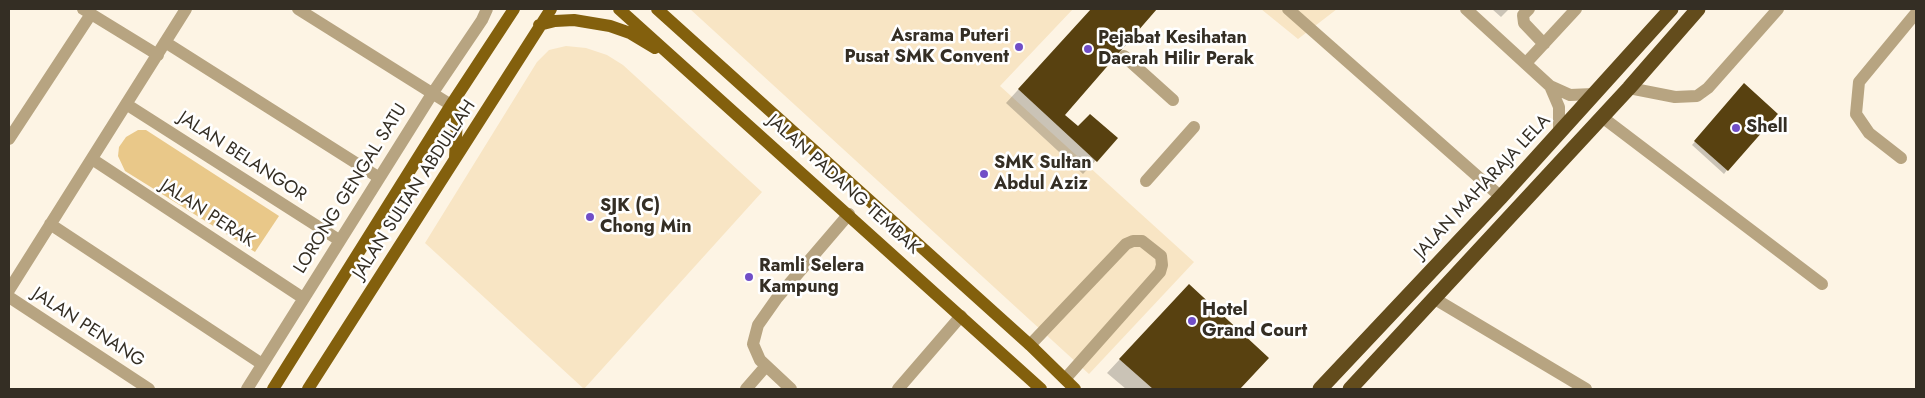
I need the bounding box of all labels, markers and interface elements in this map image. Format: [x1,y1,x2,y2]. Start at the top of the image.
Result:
place label: Asrama Puteri Pusat SMK Convent [844,26,1009,68]
place label: Pejabat Kesihatan Daerah Hilir Perak [1098,28,1254,70]
marker: Asrama Puteri Pusat SMK Convent [1013,41,1025,53]
marker: Pejabat Kesihatan Daerah Hilir Perak [1082,43,1094,55]
street label: JALAN SULTAN ABDULLAH [349,97,481,283]
street label: LORONG GENGAL SATU [290,100,412,278]
street label: JALAN BELANGOR [174,107,310,207]
street label: JALAN MAHARAJA LELA [1411,110,1555,264]
street label: JALAN PADANG TEMBAK [762,111,924,259]
place label: Shell [1746,117,1788,139]
marker: Shell [1730,122,1742,134]
place label: SMK Sultan Abdul Aziz [994,153,1092,195]
marker: SMK Sultan Abdul Aziz [978,168,990,180]
street label: JALAN PERAK [156,176,258,252]
place label: SJK (C) Chong Min [600,196,692,238]
marker: SJK (C) Chong Min [584,211,596,223]
place label: Ramli Selera Kampung [759,256,864,298]
marker: Ramli Selera Kampung [743,271,755,283]
street label: JALAN PENANG [28,284,148,372]
place label: Hotel Grand Court [1202,300,1307,342]
marker: Hotel Grand Court [1186,315,1198,327]

